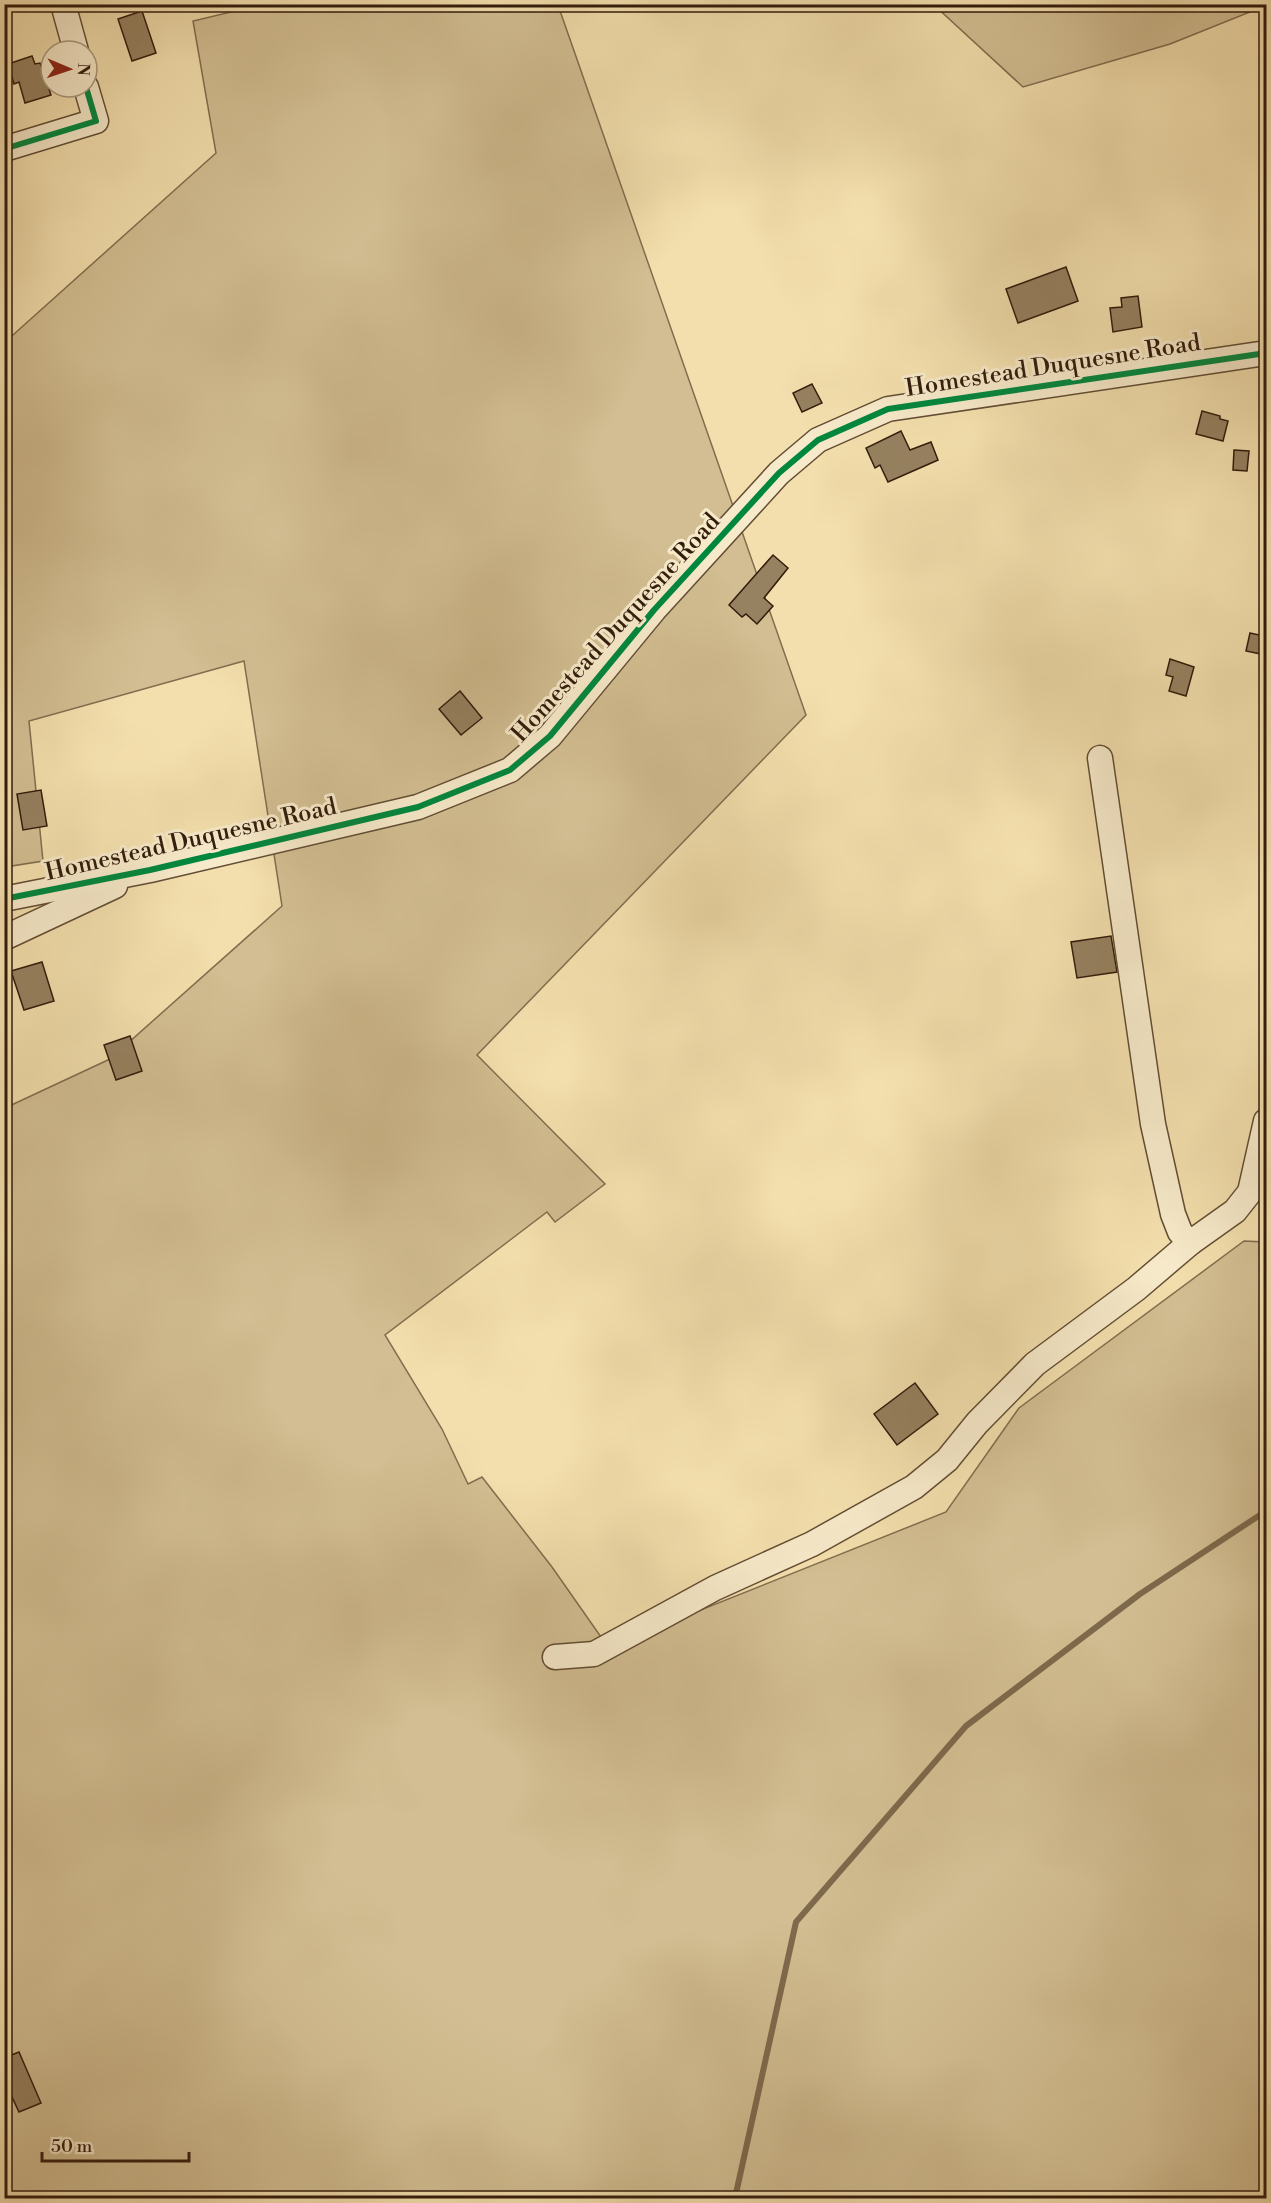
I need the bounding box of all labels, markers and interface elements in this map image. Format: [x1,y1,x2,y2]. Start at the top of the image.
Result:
north arrow [39,39,99,99]
text: N [73,63,93,77]
street label: Homestead Duquesne Road [903,328,1203,404]
street label: Homestead Duquesne Road [505,507,727,749]
street label: Homestead Duquesne Road [42,792,340,888]
scale bar [42,2125,189,2163]
text: 50 m [51,2135,93,2158]

